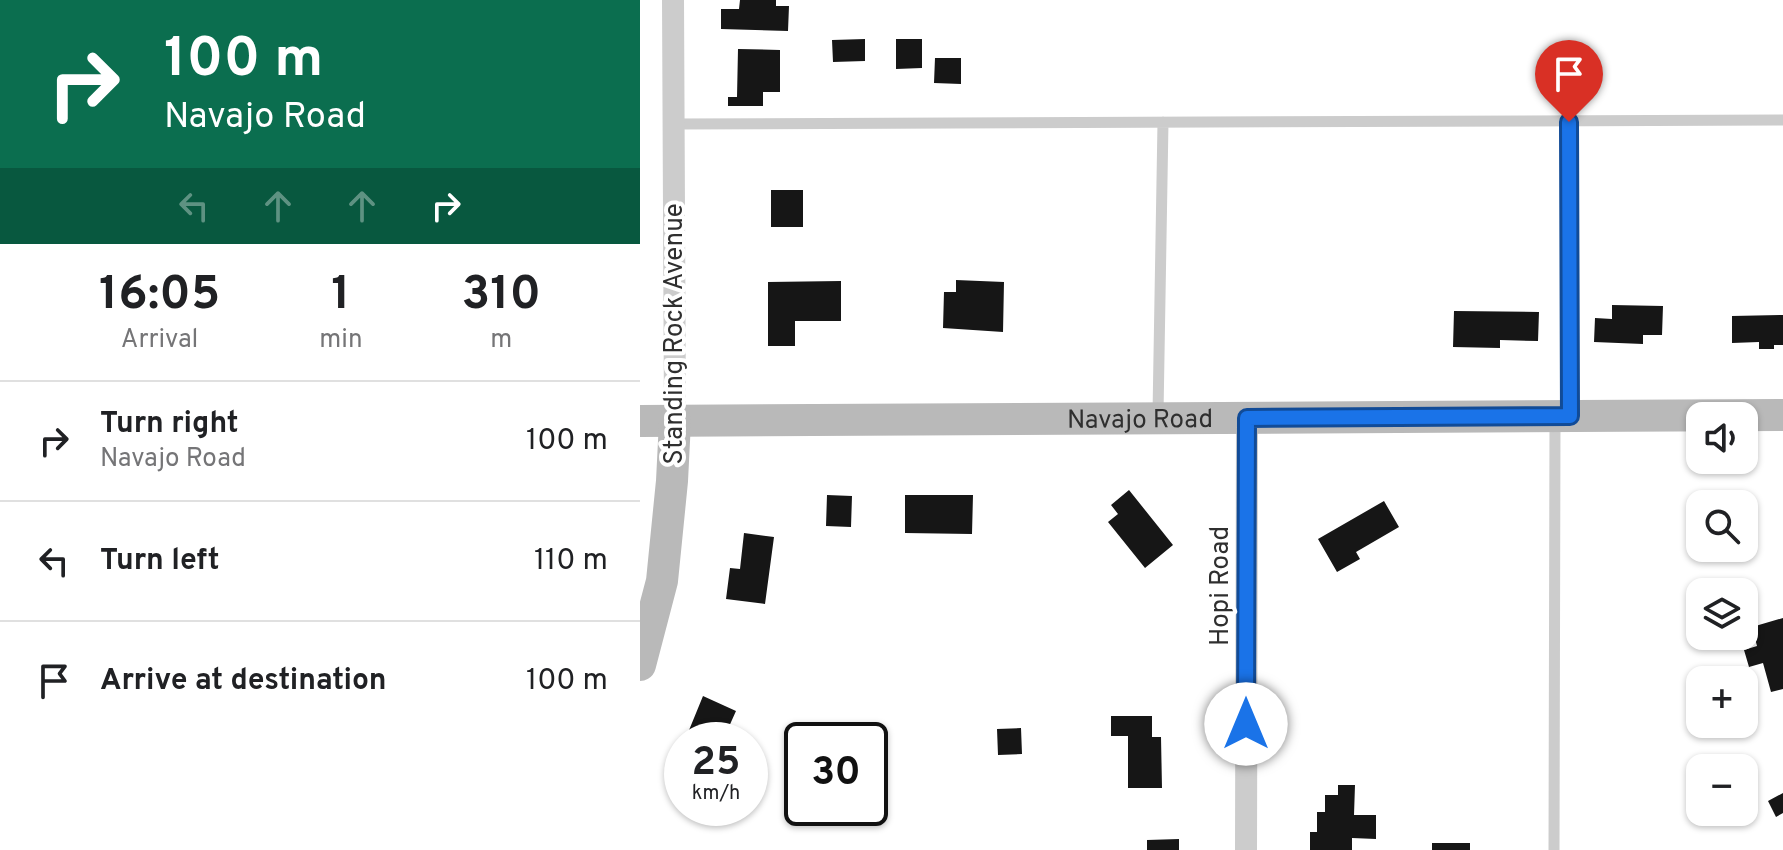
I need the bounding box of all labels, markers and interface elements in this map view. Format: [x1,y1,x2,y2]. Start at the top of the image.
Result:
text: 100 m [164,26,323,96]
icon: right [32,32,136,136]
pin [1535,40,1603,122]
icon: arrive [1547,52,1591,96]
text: Navajo Road [164,95,366,141]
icon: left [172,184,216,228]
icon: ahead [256,184,300,228]
icon: ahead [340,184,384,228]
icon: right [424,184,468,228]
street label: Standing Rock Avenue [659,203,692,465]
text: 16:05 [99,266,220,326]
text: 1 [331,266,350,326]
text: 310 [462,266,541,326]
text: Arrival [121,324,198,357]
text: min [319,324,363,357]
text: m [490,324,512,357]
map controls [1686,402,1758,826]
button: sound [1686,402,1758,474]
street label: Navajo Road [1067,404,1213,438]
text: Turn right [100,406,238,443]
icon: right [32,419,76,463]
text: 100 m [526,423,608,460]
text: Navajo Road [100,443,246,476]
button: search [1686,490,1758,562]
street label: Hopi Road [1205,526,1238,646]
icon: left [32,539,76,583]
text: Turn left [100,543,220,580]
text: 110 m [534,543,608,580]
button: layers [1686,578,1758,650]
icon: arrive [32,659,76,703]
text: Arrive at destination [100,663,386,700]
text: 100 m [526,663,608,700]
button: + [1686,666,1758,738]
position arrow [1204,682,1288,766]
speed limit sign: 30 [784,722,888,826]
text: 25 [692,739,740,789]
button: − [1686,754,1758,826]
text: km/h [692,781,740,807]

